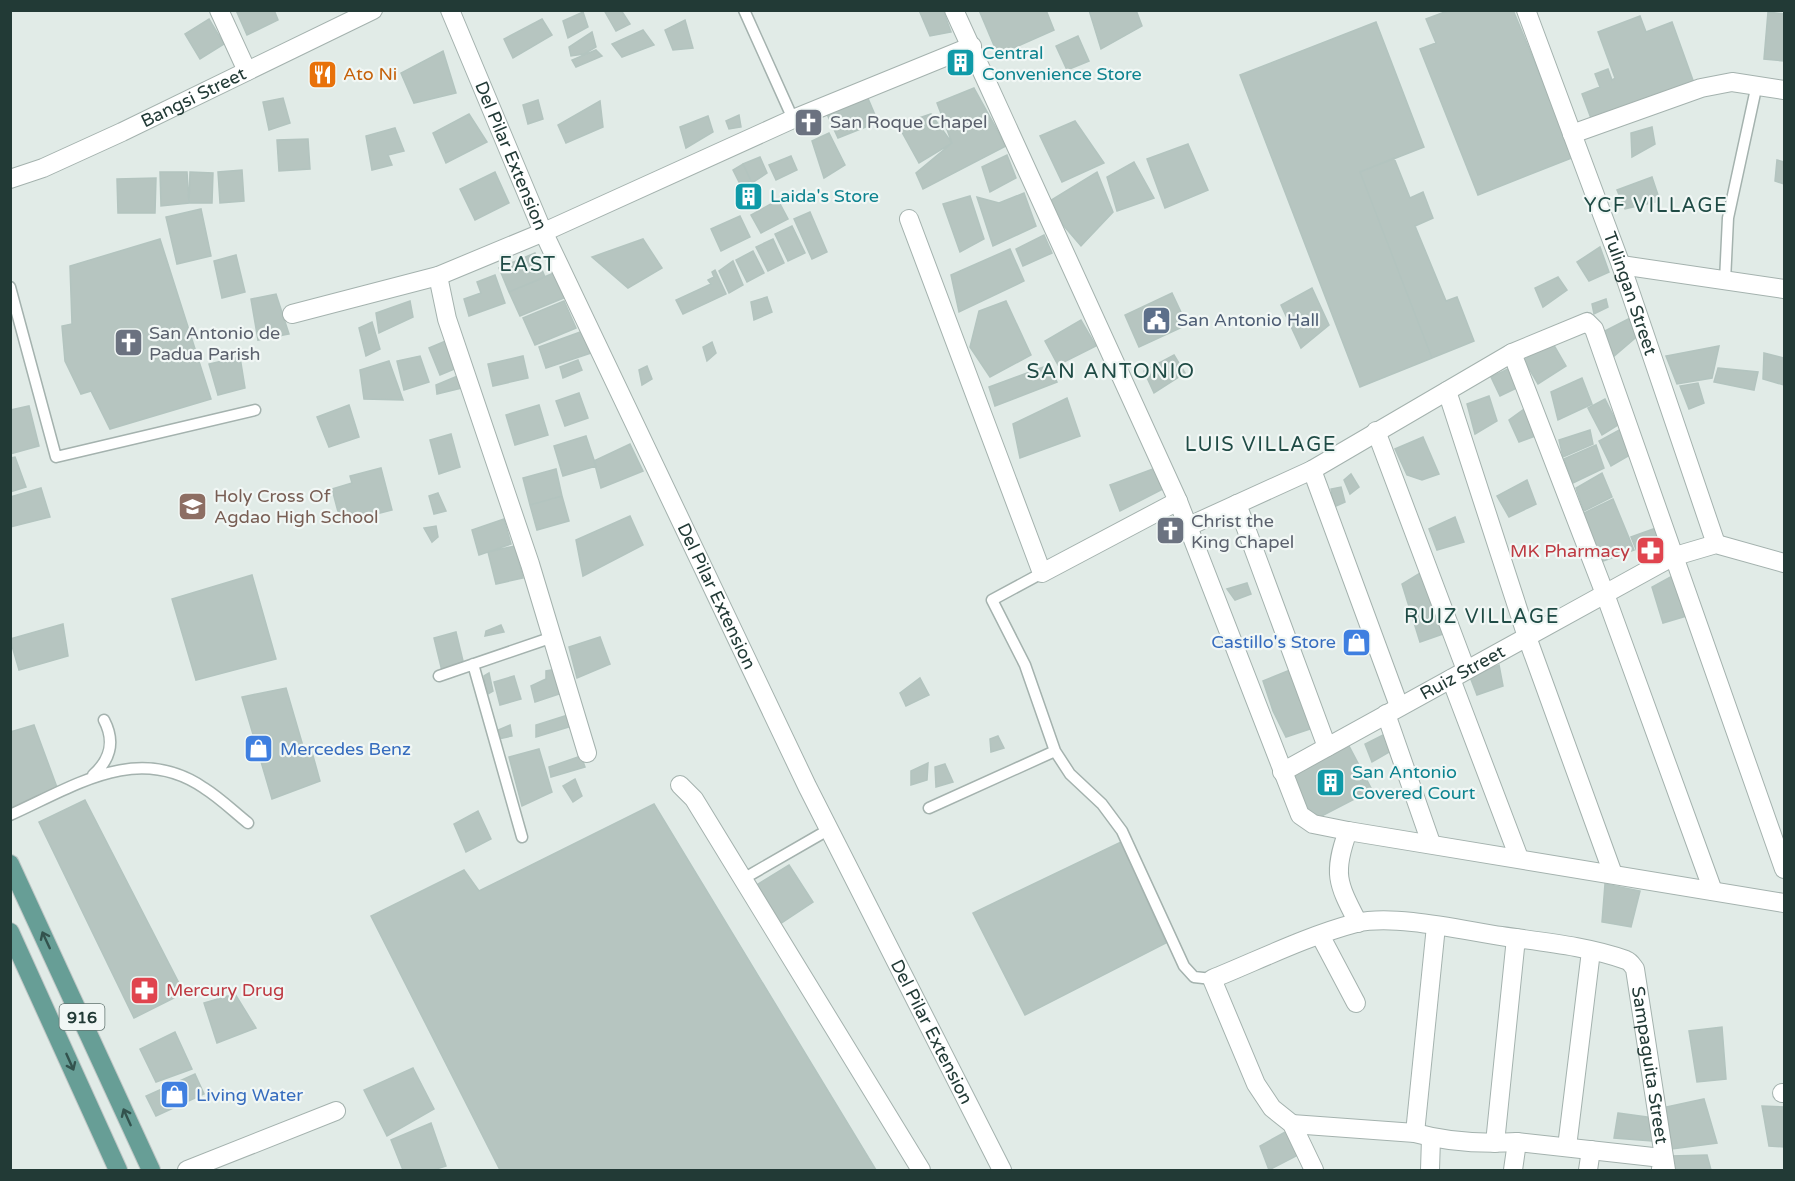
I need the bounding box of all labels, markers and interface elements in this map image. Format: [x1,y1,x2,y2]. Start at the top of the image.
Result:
place label: Central Convenience Store [982,42,1142,85]
building icon: Central Convenience Store [945,47,977,79]
restaurant icon: Ato Ni [306,58,338,90]
street label: Bangsi Street [137,62,250,132]
place label: Ato Ni [343,63,397,85]
street label: Del Pilar Extension [470,78,552,234]
church icon: San Roque Chapel [793,106,825,138]
place label: San Roque Chapel [830,111,987,133]
building icon: Laida's Store [733,180,765,212]
place label: Laida's Store [770,185,879,207]
district label: YCF VILLAGE [1584,194,1728,218]
street label: Tulingan Street [1599,229,1662,358]
district label: EAST [499,253,557,277]
public building icon: San Antonio Hall [1140,304,1172,336]
place label: San Antonio Hall [1177,309,1319,331]
place label: San Antonio de Padua Parish [149,322,280,365]
church icon: San Antonio de Padua Parish [112,327,144,359]
district label: SAN ANTONIO [1026,359,1196,384]
district label: LUIS VILLAGE [1185,433,1337,457]
place label: Holy Cross Of Agdao High School [214,485,379,528]
school or university icon: Holy Cross Of Agdao High School [177,490,209,522]
place label: Christ the King Chapel [1191,510,1294,553]
church icon: Christ the King Chapel [1154,515,1186,547]
street label: Del Pilar Extension [672,519,761,673]
pharmacy icon: MK Pharmacy [1635,535,1667,567]
place label: MK Pharmacy [1510,540,1630,562]
district label: RUIZ VILLAGE [1404,605,1560,629]
shop icon: Castillo's Store [1341,626,1373,658]
place label: Castillo's Store [1211,631,1336,653]
street label: Ruiz Street [1416,640,1509,705]
shop icon: Mercedes Benz [243,733,275,765]
place label: Mercedes Benz [280,738,411,760]
place label: San Antonio Covered Court [1352,761,1476,804]
building icon: San Antonio Covered Court [1315,766,1347,798]
one-way arrow [39,931,51,949]
street label: Del Pilar Extension [886,956,978,1108]
pharmacy icon: Mercury Drug [129,974,161,1006]
place label: Mercury Drug [166,979,284,1001]
street label: Sampaguita Street [1627,985,1673,1146]
road number: 916 [60,1004,104,1030]
one-way arrow [64,1052,76,1070]
shop icon: Living Water [159,1079,191,1111]
place label: Living Water [196,1084,303,1106]
one-way arrow [121,1109,132,1127]

